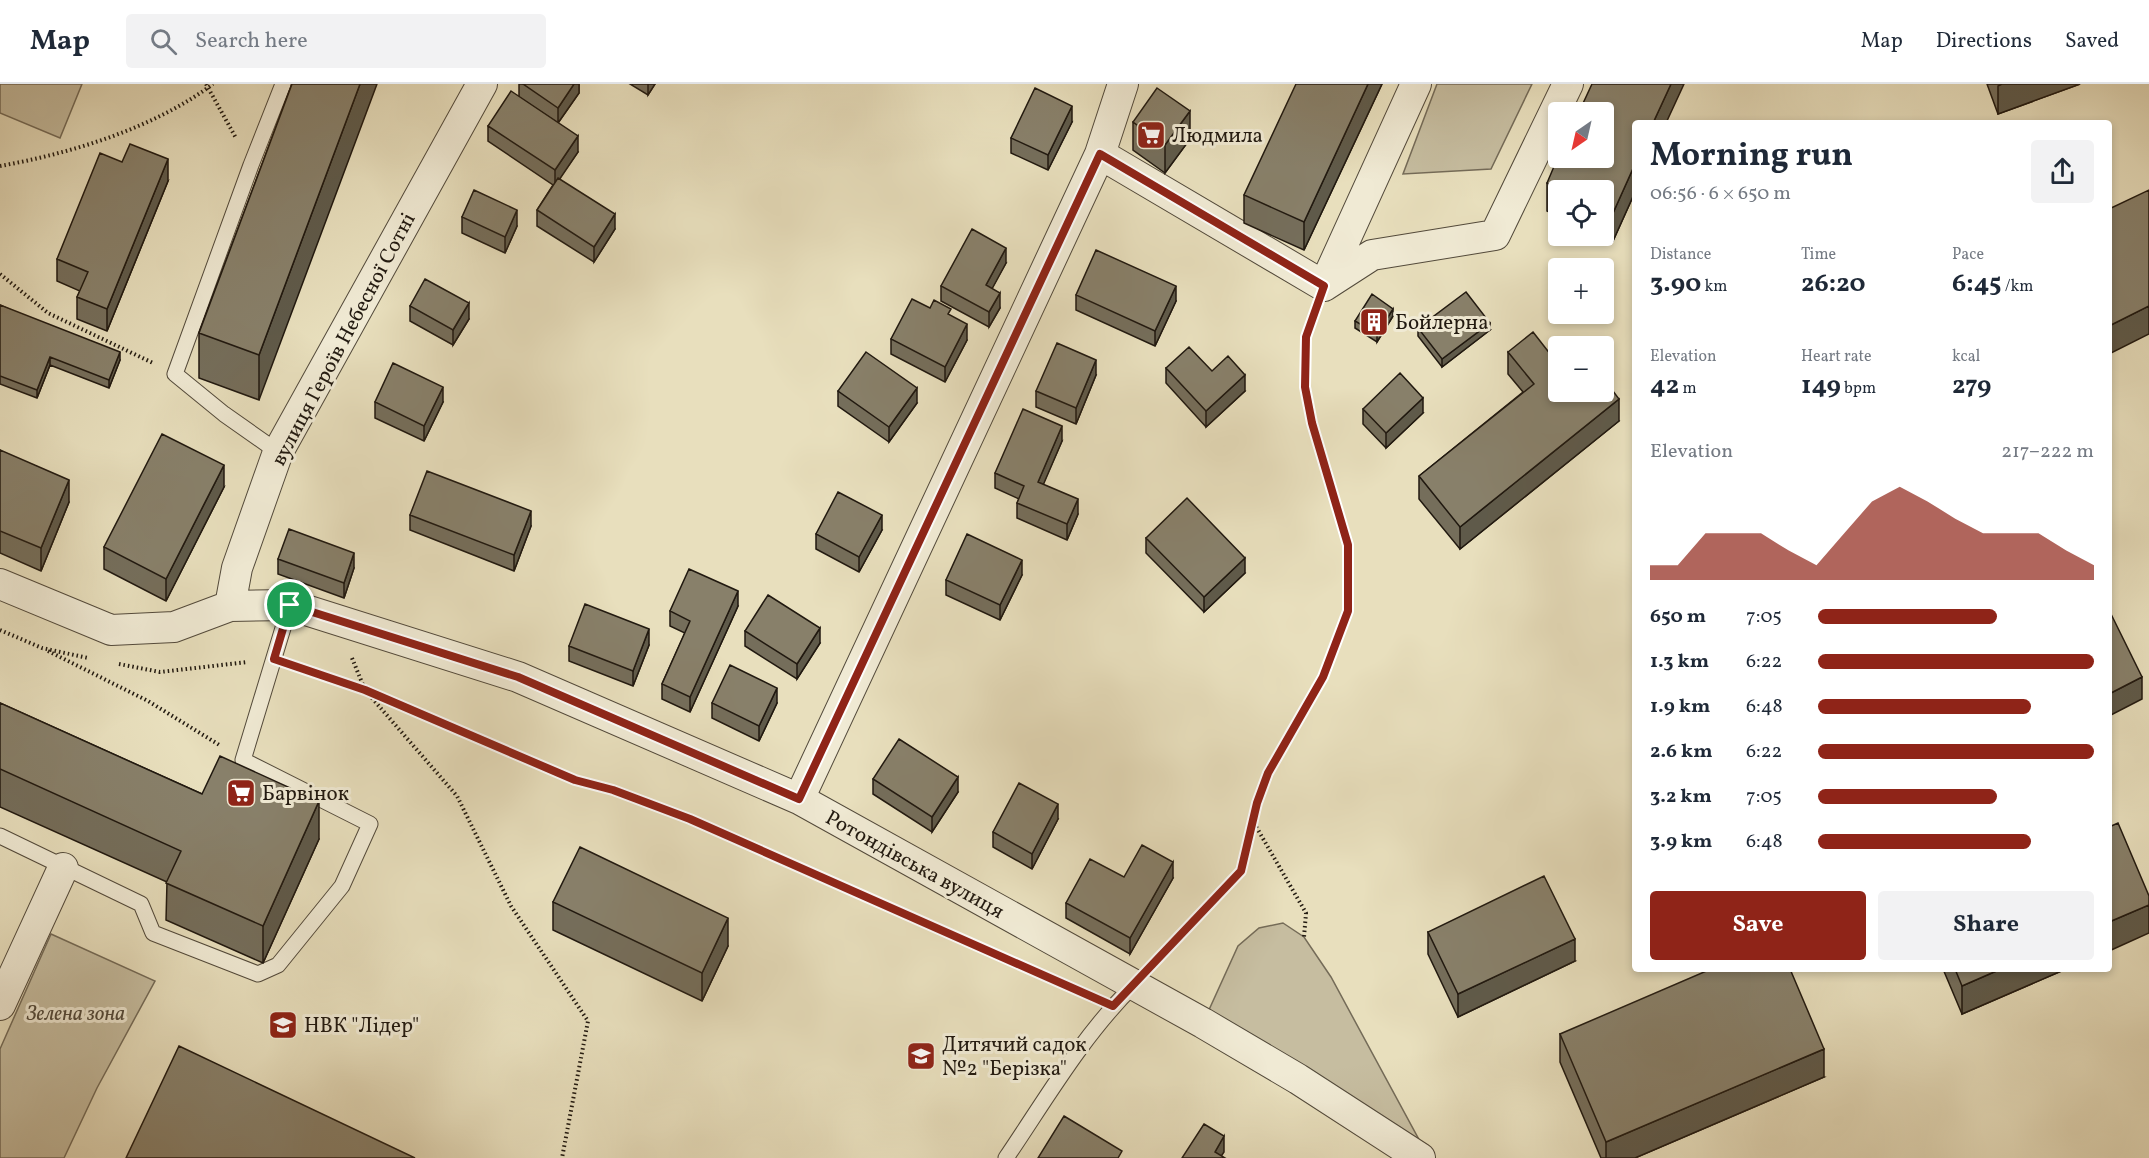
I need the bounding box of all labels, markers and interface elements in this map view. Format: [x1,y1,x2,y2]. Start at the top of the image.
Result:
search box [126,14,546,68]
text: Map [30,22,90,61]
icon: search [147,25,180,58]
text: Search here [195,26,308,57]
text: Map [1861,27,1903,56]
text: Directions [1936,27,2032,56]
text: Saved [2065,27,2119,56]
north arrow [1548,102,1614,168]
map controls [1548,102,1614,402]
supermarket icon: Людмила [1135,119,1167,151]
place label: Людмила [1172,122,1263,151]
text: Morning run [1650,134,1853,180]
button: share [2031,140,2094,203]
button: locate [1548,180,1614,246]
text: 06:56 · 6 × 650 m [1650,180,1791,208]
street label: вулиця Героїв Небесної Сотні [265,208,423,471]
text: Distance [1650,244,1711,266]
text: Time [1801,244,1836,266]
text: Pace [1952,244,1984,266]
button: + [1548,258,1614,324]
text: 3.90 [1650,266,1701,302]
text: 26:20 [1801,266,1866,302]
text: 6:45 [1952,266,2002,302]
text: km [1701,276,1727,298]
text: /km [2002,276,2033,298]
building icon: Бойлерна [1358,306,1390,338]
place label: Бойлерна [1395,309,1489,338]
button: − [1548,336,1614,402]
text: Elevation [1650,346,1717,368]
text: Heart rate [1801,346,1872,368]
text: kcal [1952,346,1980,368]
text: 42 [1650,368,1679,404]
text: 149 [1801,368,1841,404]
text: 279 [1952,368,1991,404]
text: m [1679,378,1697,400]
text: bpm [1841,378,1876,400]
text: Elevation [1650,438,1733,466]
text: 217–222 m [2001,438,2094,466]
pin [264,579,315,630]
icon: arrive [273,588,306,621]
text: 650 m [1650,603,1706,631]
text: 7:05 [1746,603,1782,631]
text: 1.3 km [1650,648,1709,676]
text: 6:22 [1746,648,1782,676]
text: 1.9 km [1650,693,1710,721]
text: 6:48 [1746,693,1783,721]
text: 2.6 km [1650,738,1713,766]
text: 6:22 [1746,738,1782,766]
supermarket icon: Барвінок [225,777,257,809]
place label: Барвінок [262,780,349,809]
text: 3.2 km [1650,783,1712,811]
text: 7:05 [1746,783,1782,811]
street label: Ротондівська вулиця [820,804,1009,927]
text: 3.9 km [1650,828,1712,856]
text: 6:48 [1746,828,1783,856]
button: Save [1650,891,1866,960]
button: Share [1878,891,2094,960]
park label: Зелена зона [26,1000,125,1029]
school or university icon: НВК "Лідер" [267,1009,299,1041]
place label: НВК "Лідер" [304,1012,419,1041]
place label: Дитячий садок №2 "Берізка" [942,1031,1087,1084]
school or university icon: Дитячий садок №2 "Берізка" [905,1040,937,1072]

